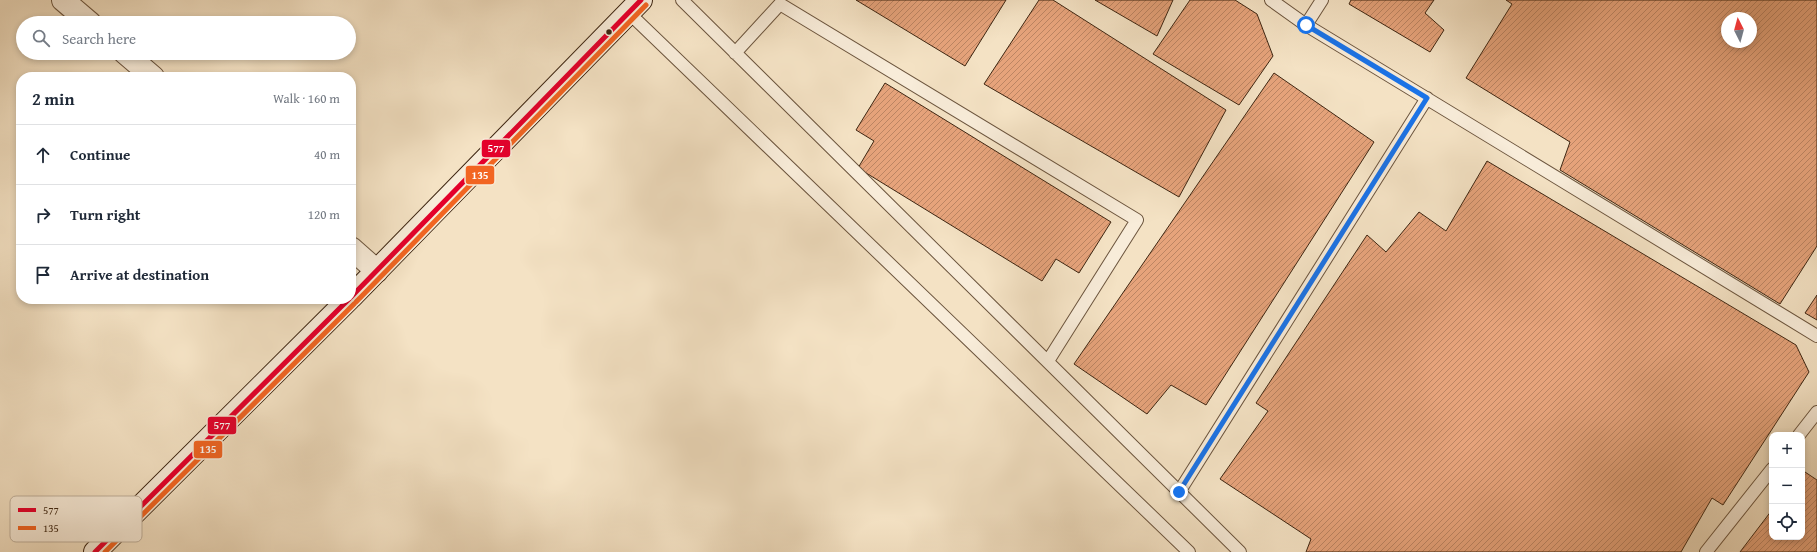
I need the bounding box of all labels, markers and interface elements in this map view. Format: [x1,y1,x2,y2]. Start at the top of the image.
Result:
north arrow [1721,12,1757,48]
search box [16,16,356,60]
route start [1297,16,1315,34]
icon: search [30,27,52,49]
unlabelled marker [604,27,614,37]
text: Search here [62,28,136,49]
text: 2 min [32,86,74,111]
text: Walk · 160 m [273,89,340,108]
line badge: 577 [481,139,511,158]
text: 577 [487,140,505,156]
icon: ahead [32,144,54,166]
text: Continue [70,144,131,165]
text: 40 m [314,145,340,164]
line badge: 135 [465,165,495,185]
text: 135 [471,167,489,183]
icon: right [32,204,54,226]
text: Turn right [70,204,141,225]
text: 120 m [308,205,340,224]
icon: arrive [32,264,54,286]
text: Arrive at destination [70,264,209,285]
line badge: 577 [207,416,237,435]
text: 577 [213,417,231,433]
map controls [1769,432,1805,540]
button: + [1769,432,1805,468]
line badge: 135 [193,440,223,459]
text: 135 [199,441,217,457]
button: − [1769,468,1805,504]
route end [1170,483,1188,501]
legend [10,496,142,542]
text: 577 [43,502,59,518]
button: locate [1769,504,1805,540]
text: 135 [43,520,59,536]

